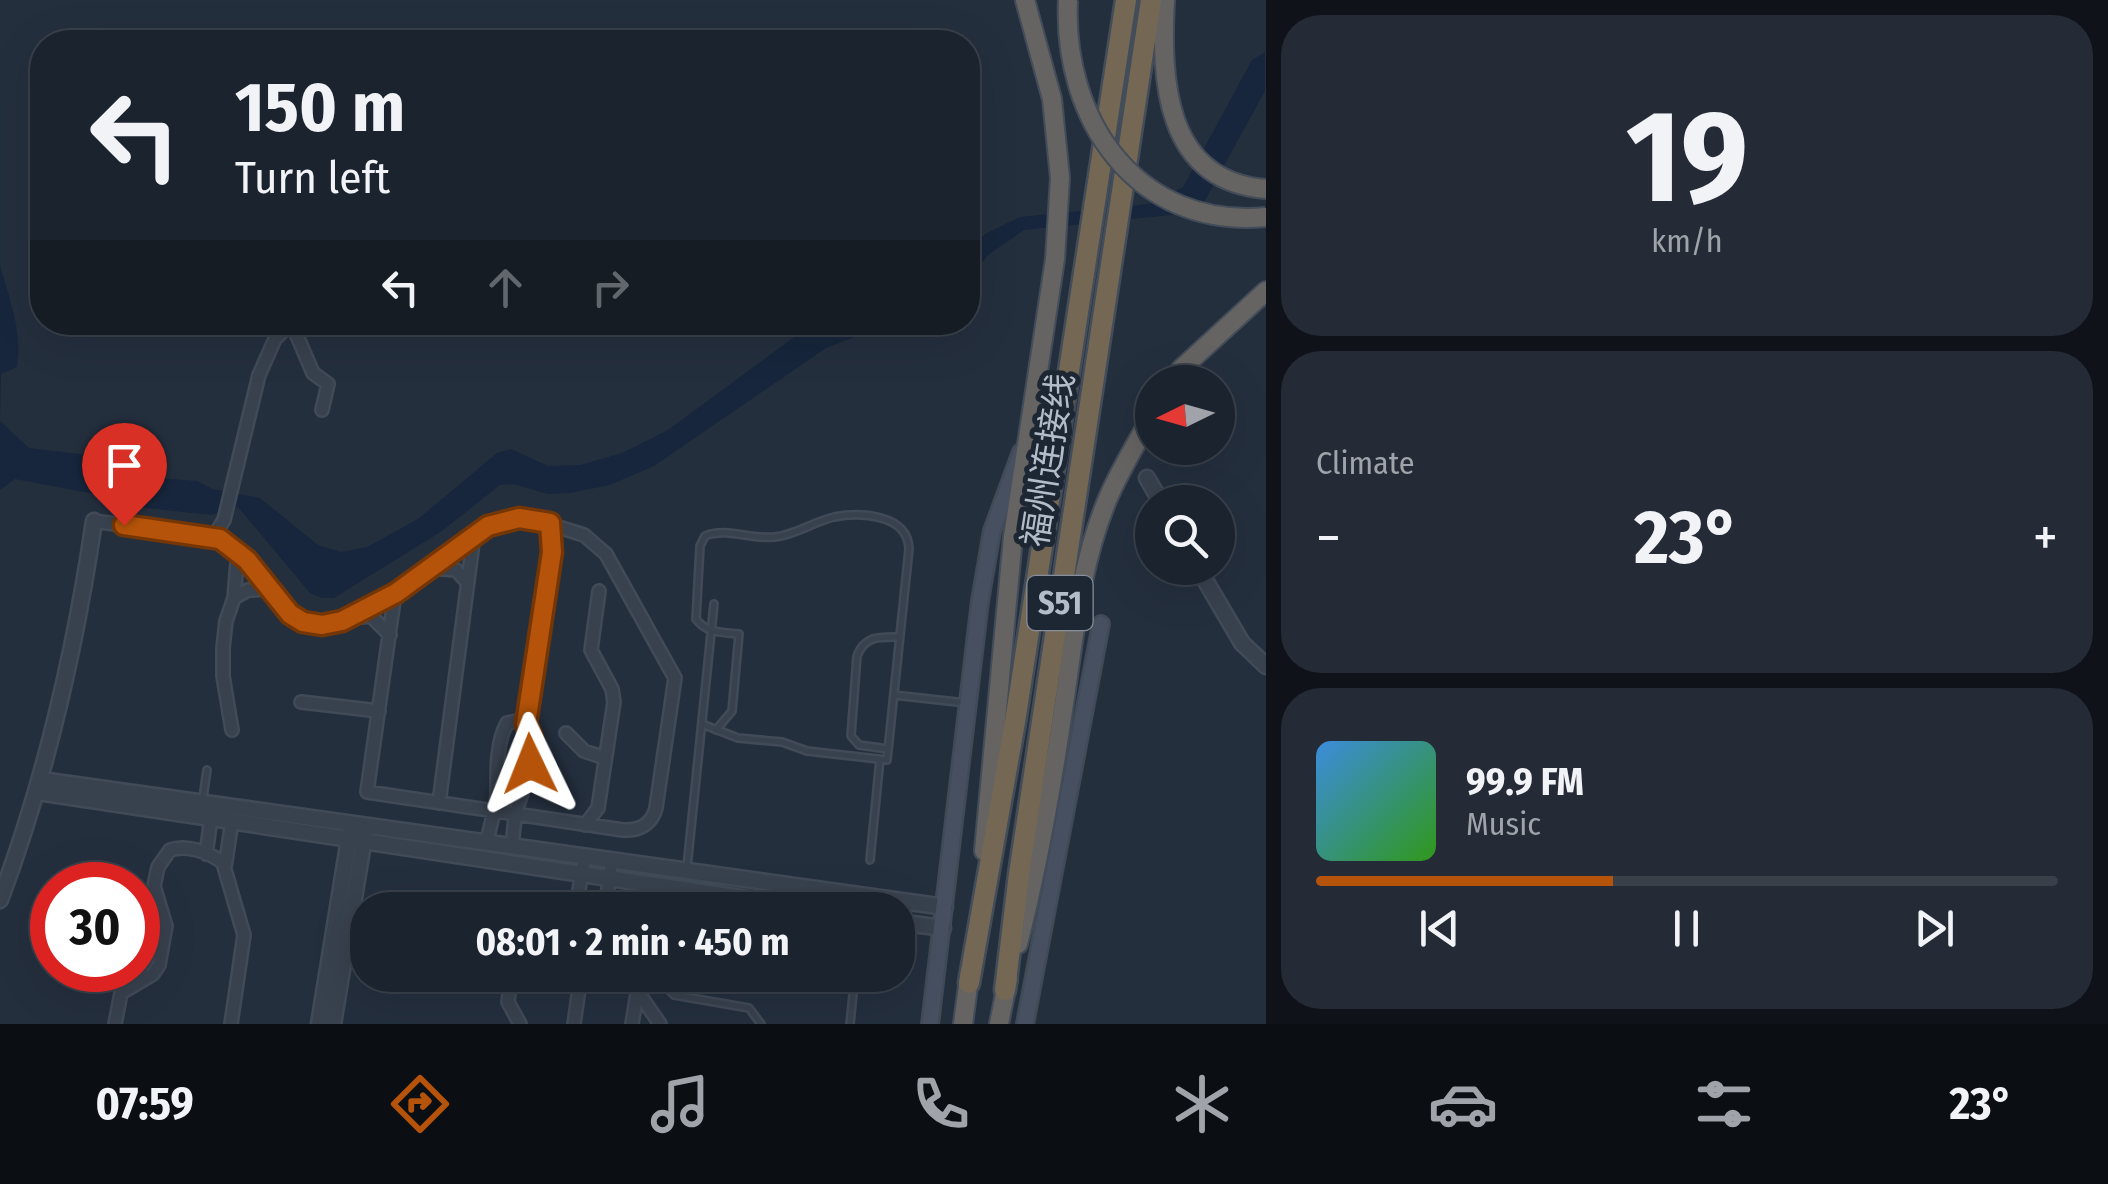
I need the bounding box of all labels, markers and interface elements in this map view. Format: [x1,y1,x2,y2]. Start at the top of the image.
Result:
text: 150 m [235,66,405,150]
icon: left [70,70,200,200]
text: 19 [1626,79,1748,235]
text: Turn left [235,151,390,205]
text: km/h [1651,222,1723,260]
icon: left [373,260,428,315]
icon: ahead [478,260,533,315]
icon: right [583,260,638,315]
north arrow [1135,365,1235,465]
map controls [1135,365,1235,585]
street label: 福州连接线 [1014,370,1082,550]
pin [82,423,167,526]
icon: arrive [97,438,152,493]
text: Climate [1316,444,1415,482]
button: search [1135,485,1235,585]
text: 23° [1634,493,1740,583]
text: − [1316,505,1341,571]
text: + [2033,505,2058,571]
road number: S51 [1028,576,1092,630]
position arrow [478,712,582,816]
text: 99.9 FM [1466,759,1584,805]
text: Music [1466,805,1541,843]
speed limit sign: 30 [30,862,160,992]
icon: previous [1412,901,1467,956]
icon: pause [1659,901,1714,956]
icon: next [1907,901,1962,956]
text: 08:01 · 2 min · 450 m [475,919,790,965]
icon: directions [385,1069,455,1139]
icon: music [645,1069,715,1139]
icon: phone [906,1069,976,1139]
icon: climate [1167,1069,1237,1139]
icon: car [1428,1069,1498,1139]
icon: filters [1689,1069,1759,1139]
text: 07:59 [95,1077,194,1131]
text: 23° [1949,1077,2013,1131]

